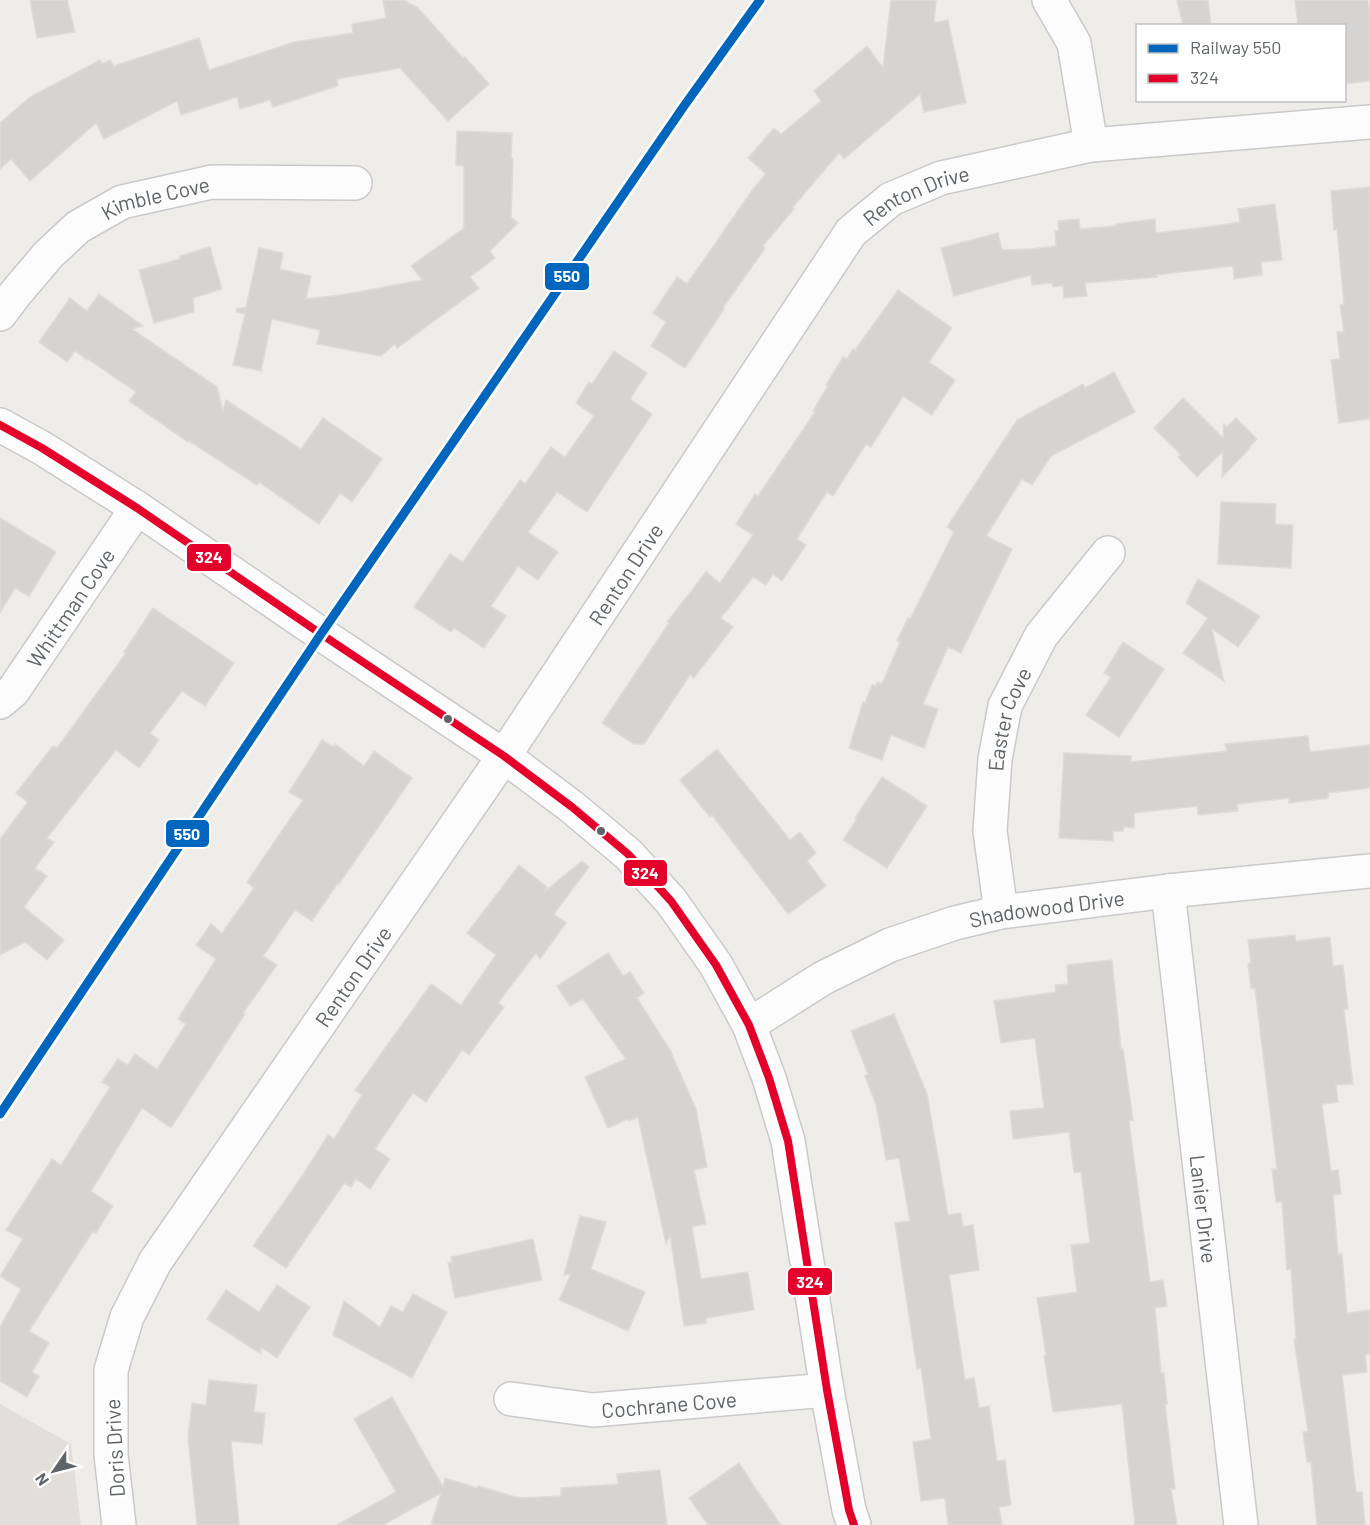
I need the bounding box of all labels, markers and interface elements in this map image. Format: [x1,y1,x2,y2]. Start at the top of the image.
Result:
legend [1136,24,1346,102]
text: Railway 550 [1190,36,1281,58]
text: 324 [1190,66,1219,88]
street label: Renton Drive [857,160,971,230]
street label: Kimble Cove [96,170,212,224]
line badge: 550 [544,262,590,291]
text: 550 [554,266,580,285]
street label: Renton Drive [582,518,667,629]
street label: Whittman Cove [20,543,119,672]
line badge: 324 [186,543,232,572]
text: 324 [195,547,223,566]
street label: Easter Cove [982,663,1036,772]
unlabelled marker [442,713,454,725]
line badge: 550 [165,819,210,848]
text: 550 [174,824,200,843]
unlabelled marker [595,825,607,837]
line badge: 324 [623,859,668,887]
text: 324 [631,863,659,882]
street label: Shadowood Drive [966,884,1126,932]
street label: Renton Drive [309,921,396,1031]
street label: Lanier Drive [1186,1153,1223,1265]
line badge: 324 [787,1267,833,1296]
text: 324 [796,1272,824,1291]
street label: Cochrane Cove [600,1385,738,1422]
street label: Doris Drive [99,1398,129,1498]
north arrow [24,1441,84,1501]
text: N [30,1470,52,1490]

